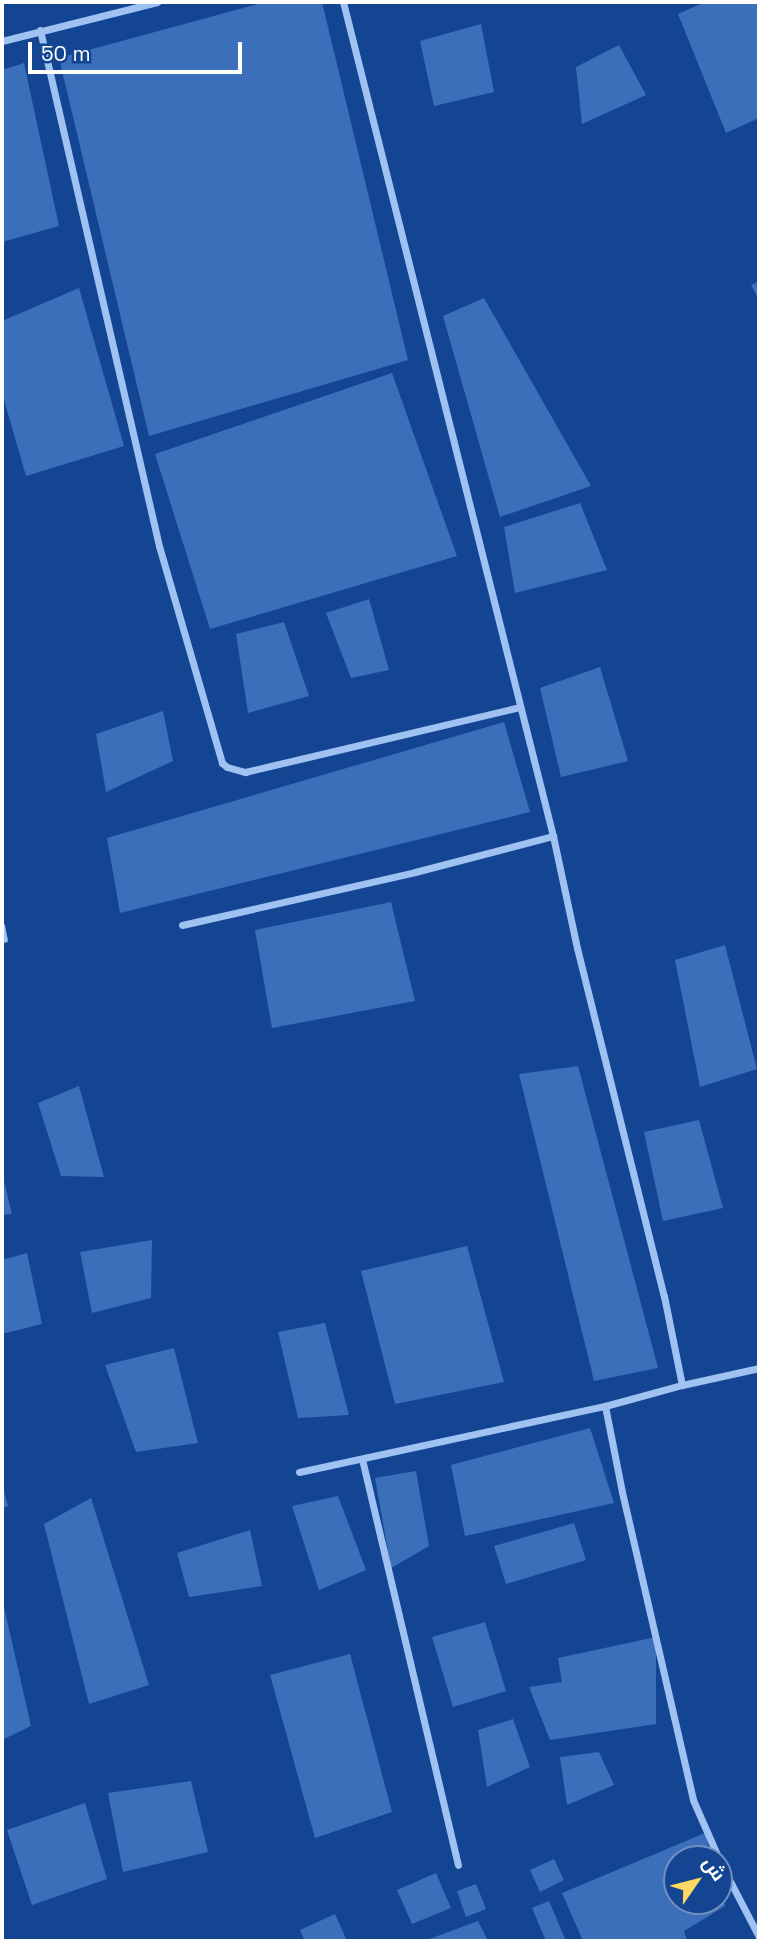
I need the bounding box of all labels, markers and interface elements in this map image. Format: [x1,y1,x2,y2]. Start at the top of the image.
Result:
scale bar [32,28,245,72]
text: 50 m [41,40,91,67]
north arrow [663,1845,733,1915]
text: ش [697,1852,731,1886]

